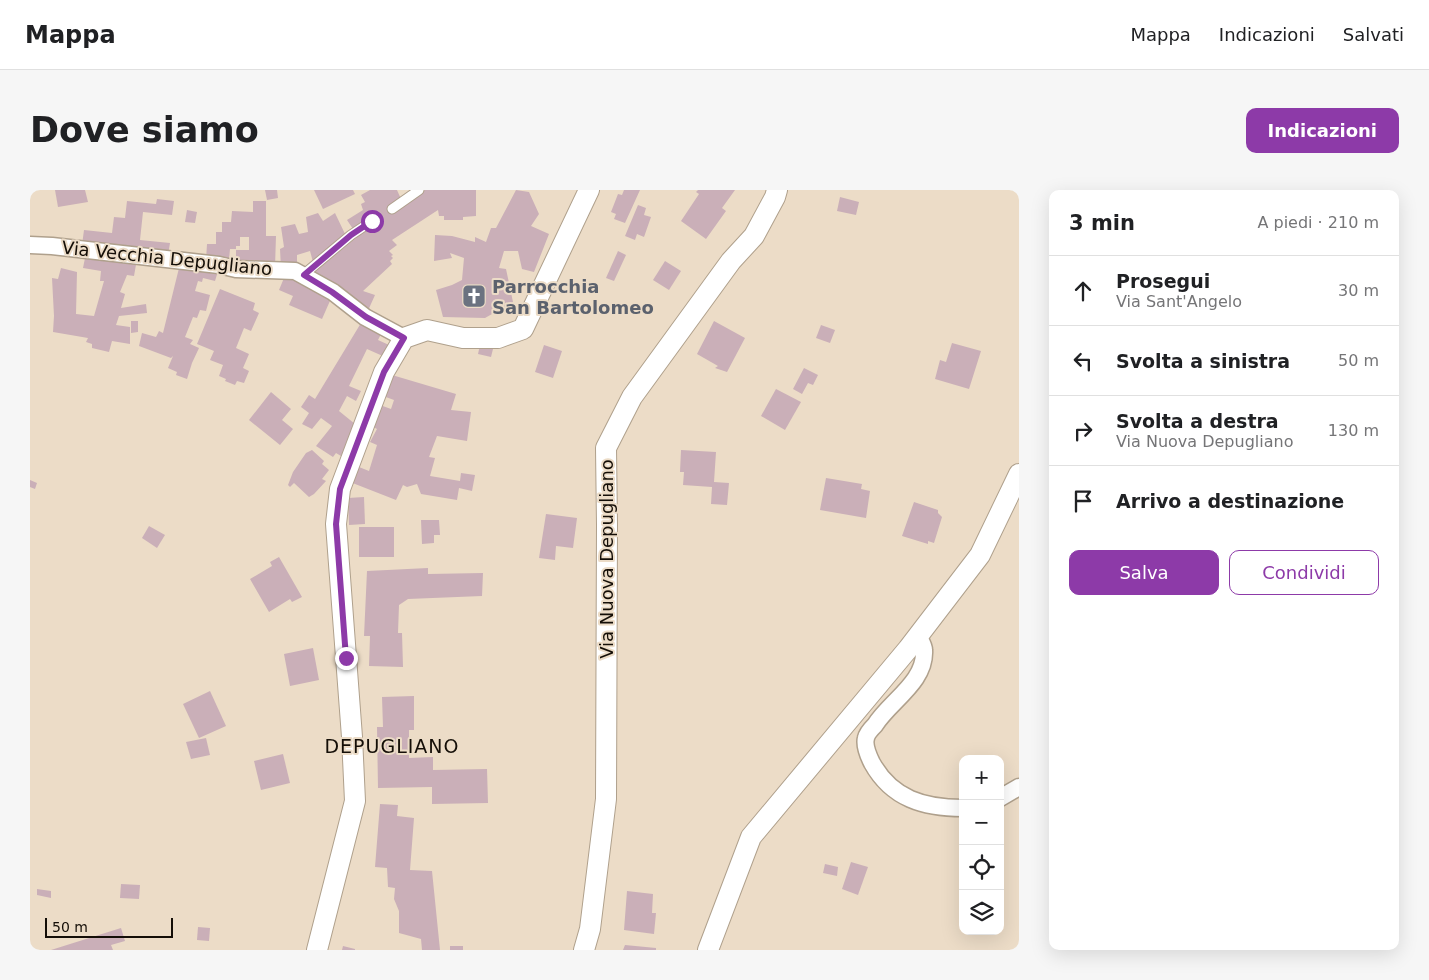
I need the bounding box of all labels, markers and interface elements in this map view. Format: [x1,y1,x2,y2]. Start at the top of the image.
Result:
text: Mappa [25,21,116,49]
text: Mappa [1130,24,1191,45]
text: Indicazioni [1219,24,1315,45]
text: Salvati [1343,24,1404,45]
button: Indicazioni [1246,108,1399,153]
text: Dove siamo [30,110,259,150]
route start [361,210,384,233]
text: 3 min [1069,211,1135,235]
text: A piedi · 210 m [1257,213,1379,232]
street label: Via Vecchia Depugliano [61,237,273,279]
text: Prosegui [1116,270,1210,292]
place label: Parrocchia San Bartolomeo [492,276,654,318]
icon: ahead [1069,277,1097,305]
text: 30 m [1338,281,1379,300]
church icon: Parrocchia San Bartolomeo [461,283,487,309]
text: Via Sant'Angelo [1116,292,1242,311]
icon: left [1069,347,1097,375]
text: Svolta a sinistra [1116,350,1290,372]
text: 50 m [1338,351,1379,370]
text: Svolta a destra [1116,410,1279,432]
icon: right [1069,417,1097,445]
text: 130 m [1328,421,1379,440]
text: Via Nuova Depugliano [1116,432,1293,451]
street label: Via Nuova Depugliano [596,459,617,659]
icon: arrive [1069,487,1097,515]
text: Arrivo a destinazione [1116,490,1344,512]
button: Salva [1069,550,1219,595]
button: Condividi [1229,550,1379,595]
route end [335,647,358,670]
district label: DEPUGLIANO [324,735,460,757]
map controls [959,755,1004,935]
button: + [959,755,1004,800]
button: − [959,800,1004,845]
button: locate [959,845,1004,890]
button: layers [959,890,1004,935]
scale bar [45,915,172,938]
text: 50 m [52,919,88,935]

